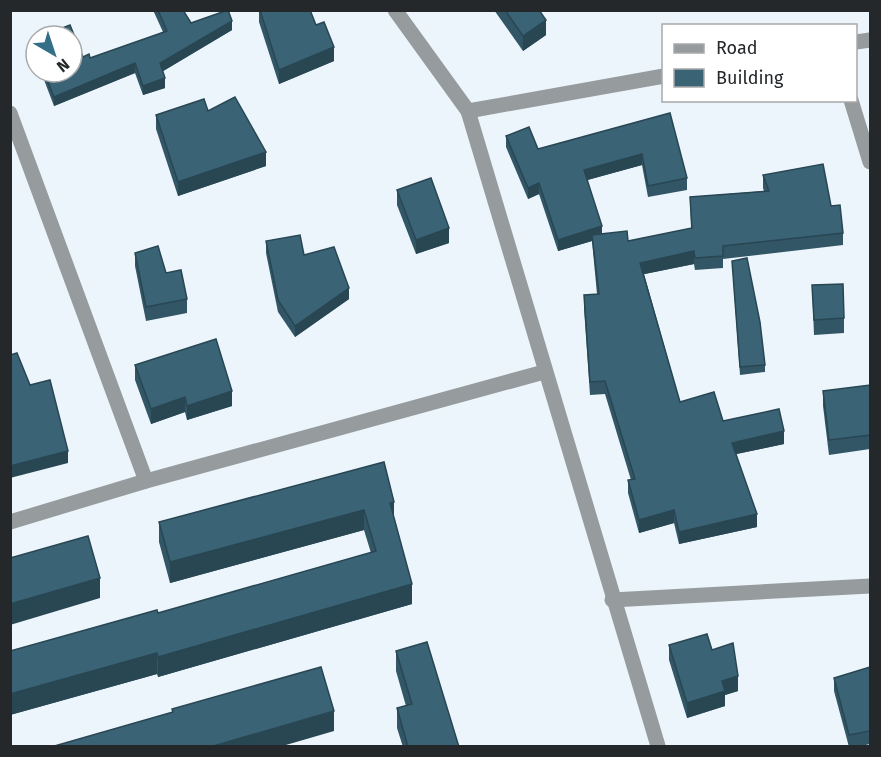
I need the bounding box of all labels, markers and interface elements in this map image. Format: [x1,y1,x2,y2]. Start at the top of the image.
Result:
north arrow [24,24,84,84]
legend [662,24,857,102]
text: Road [716,37,758,59]
text: N [53,55,73,76]
text: Building [716,67,784,89]

